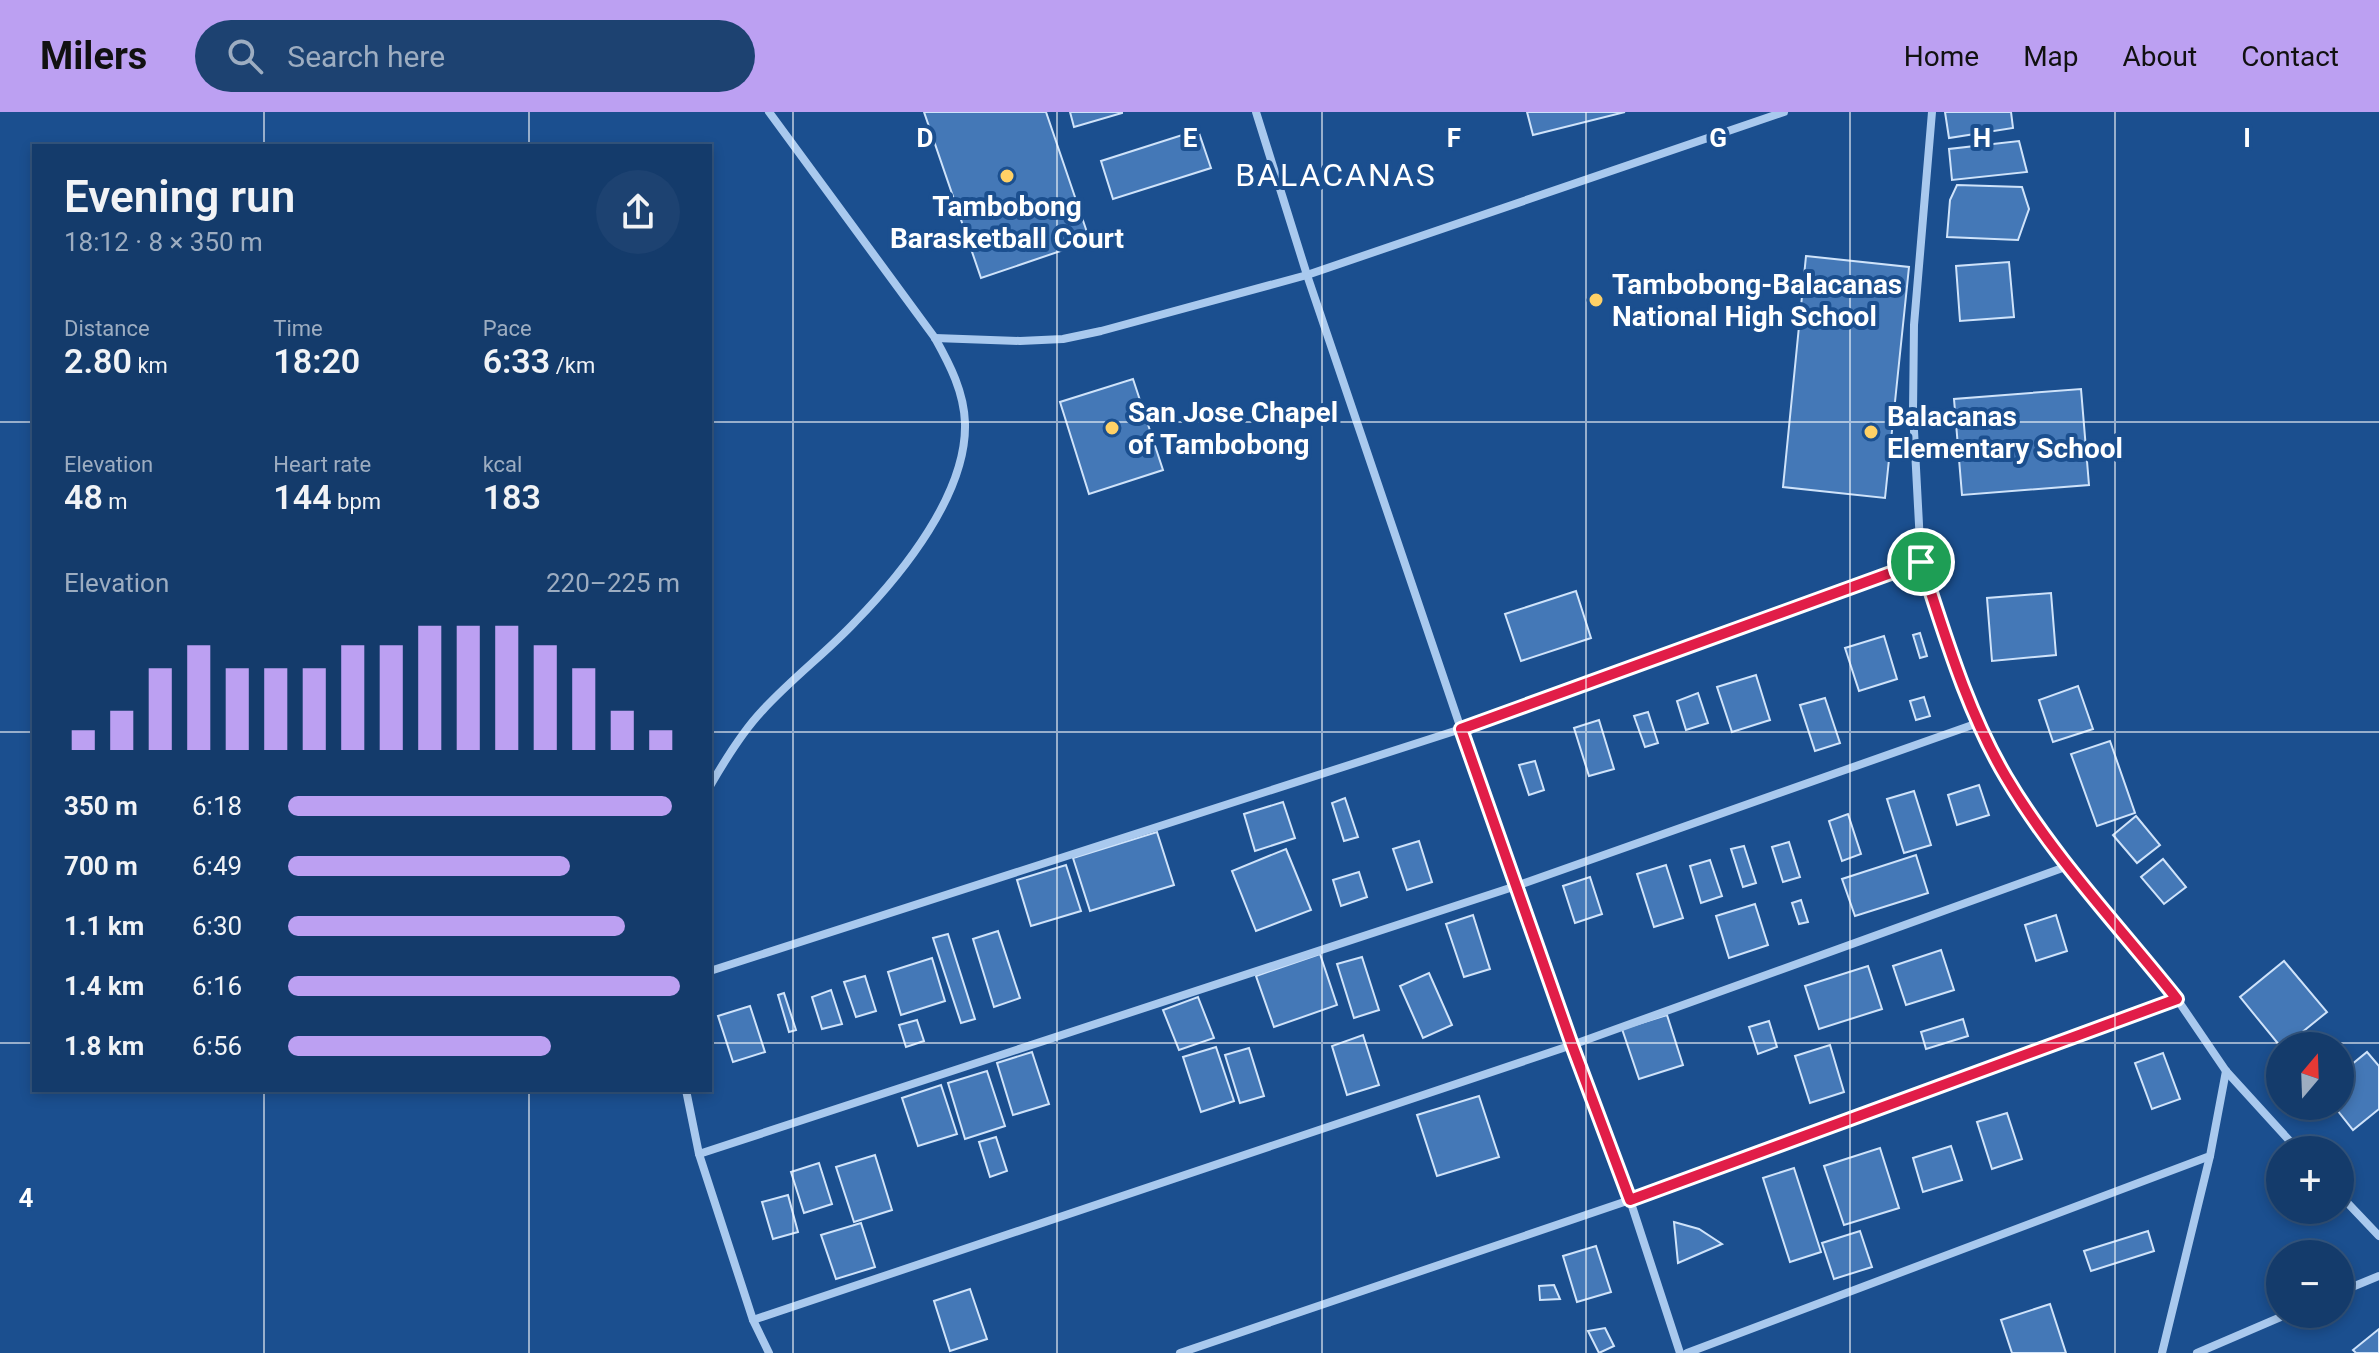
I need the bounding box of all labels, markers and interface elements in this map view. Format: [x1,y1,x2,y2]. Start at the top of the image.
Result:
search box [195,20,755,92]
text: Milers [40,34,147,78]
icon: search [223,34,267,78]
text: Search here [287,39,445,74]
text: Home [1904,40,1979,73]
text: Map [2023,40,2079,73]
text: About [2123,40,2197,73]
text: Contact [2241,40,2339,73]
text: D [917,123,933,153]
text: E [1183,123,1198,153]
text: F [1447,123,1461,153]
text: G [1709,123,1727,153]
text: H [1973,123,1991,153]
text: I [2243,123,2251,153]
district label: BALACANAS [1235,156,1437,194]
marker: Tambobong Barasketball Court [998,167,1016,185]
button: share [596,170,680,254]
text: Evening run [64,171,295,223]
place label: Tambobong Barasketball Court [890,190,1124,255]
text: 18:12 · 8 × 350 m [64,227,263,257]
place label: Tambobong-Balacanas National High School [1612,268,1902,333]
marker: Tambobong-Balacanas National High School [1587,291,1605,309]
text: Distance [64,316,150,341]
text: Time [273,316,323,341]
text: Pace [483,316,532,341]
text: 2.80 [64,341,132,381]
text: 18:20 [273,341,360,381]
text: 6:33 [483,341,550,381]
text: km [132,353,168,378]
text: /km [550,353,595,378]
place label: San Jose Chapel of Tambobong [1128,396,1338,461]
place label: Balacanas Elementary School [1887,400,2123,465]
marker: San Jose Chapel of Tambobong [1103,419,1121,437]
marker: Balacanas Elementary School [1862,423,1880,441]
text: Elevation [64,452,153,477]
text: Heart rate [273,452,371,477]
text: kcal [483,452,522,477]
text: 48 [64,477,103,517]
text: 144 [273,477,332,517]
text: 183 [483,477,541,517]
text: m [103,489,128,514]
text: bpm [332,489,381,514]
pin [1887,528,1955,596]
icon: arrive [1899,540,1943,584]
text: Elevation [64,568,169,598]
text: 220–225 m [546,568,680,598]
text: 350 m [64,791,138,821]
text: 6:18 [192,791,242,821]
text: 700 m [64,851,138,881]
text: 6:49 [192,851,242,881]
text: 1.1 km [64,911,144,941]
text: 6:30 [192,911,242,941]
text: 1.4 km [64,971,144,1001]
text: 6:16 [192,971,242,1001]
text: 1.8 km [64,1031,144,1061]
text: 6:56 [192,1031,242,1061]
north arrow [2266,1032,2354,1120]
map controls [2266,1032,2354,1328]
button: + [2266,1136,2354,1224]
text: 4 [19,1183,34,1213]
button: − [2266,1240,2354,1328]

